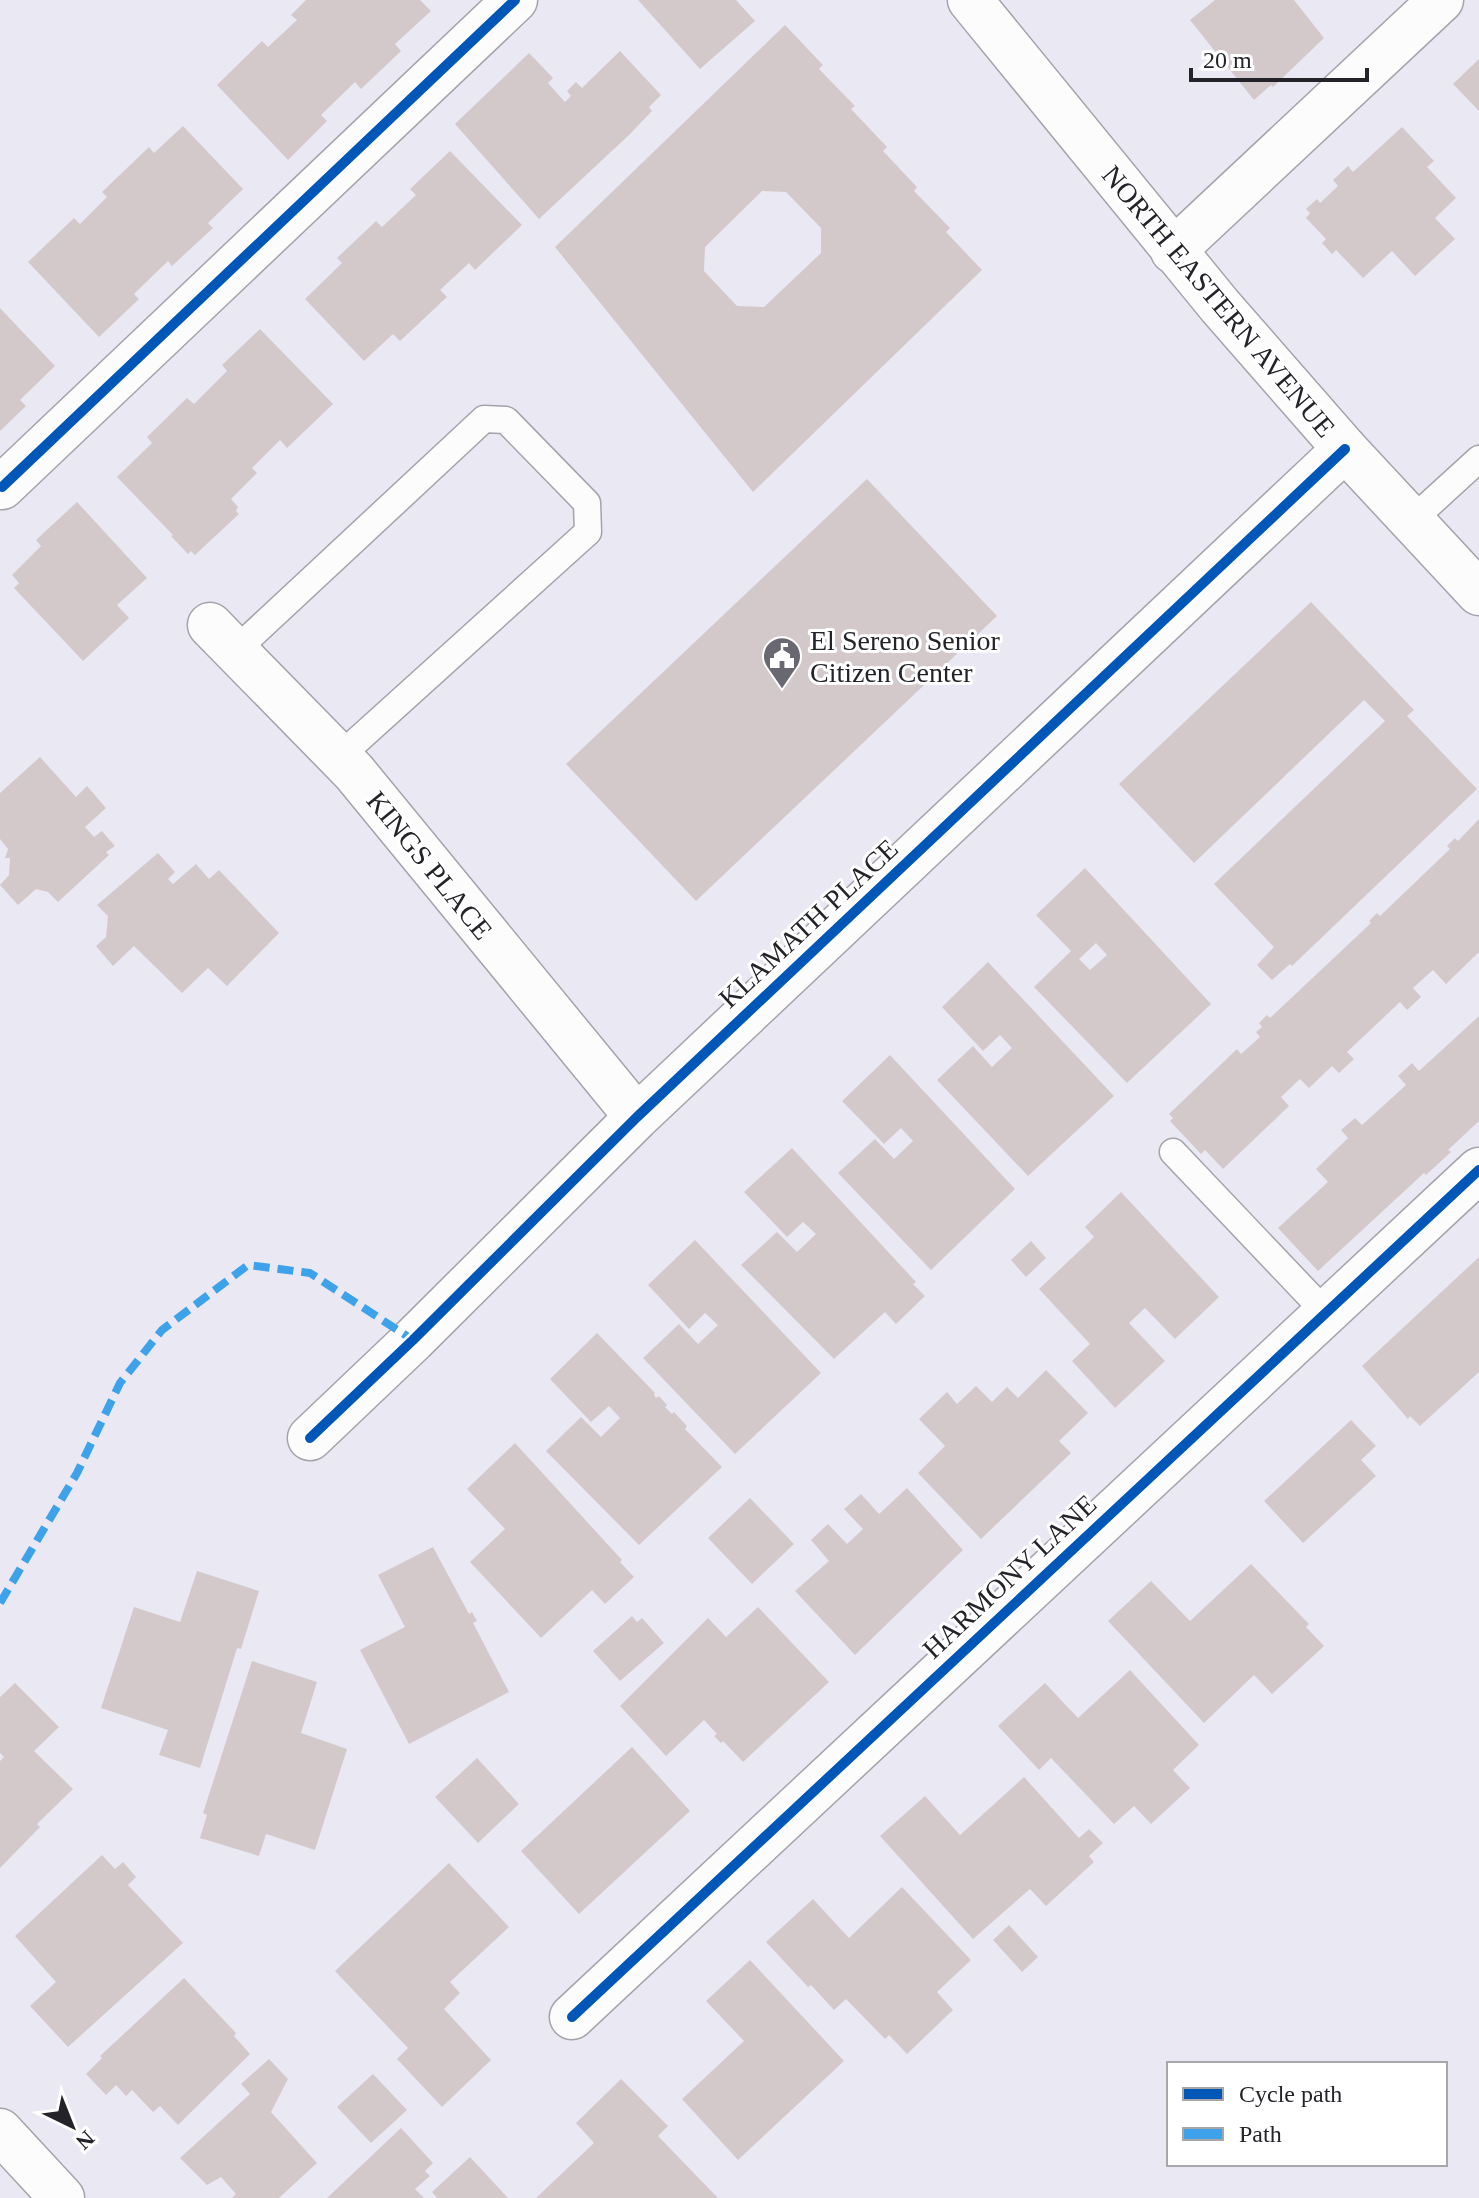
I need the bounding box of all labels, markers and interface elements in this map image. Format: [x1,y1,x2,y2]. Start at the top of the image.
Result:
scale bar [1191,32,1367,82]
text: 20 m [1203,47,1252,73]
street label: NORTH EASTERN AVENUE [1096,159,1341,443]
place label: El Sereno Senior Citizen Center [810,625,1000,688]
public building icon: El Sereno Senior Citizen Center [761,635,803,690]
street label: KINGS PLACE [361,785,499,945]
street label: KLAMATH PLACE [713,833,904,1014]
street label: HARMONY LANE [916,1488,1102,1665]
legend [1167,2062,1447,2166]
text: Cycle path [1239,2081,1342,2107]
north arrow [32,2086,112,2166]
text: Path [1239,2121,1282,2147]
text: N [71,2126,100,2155]

